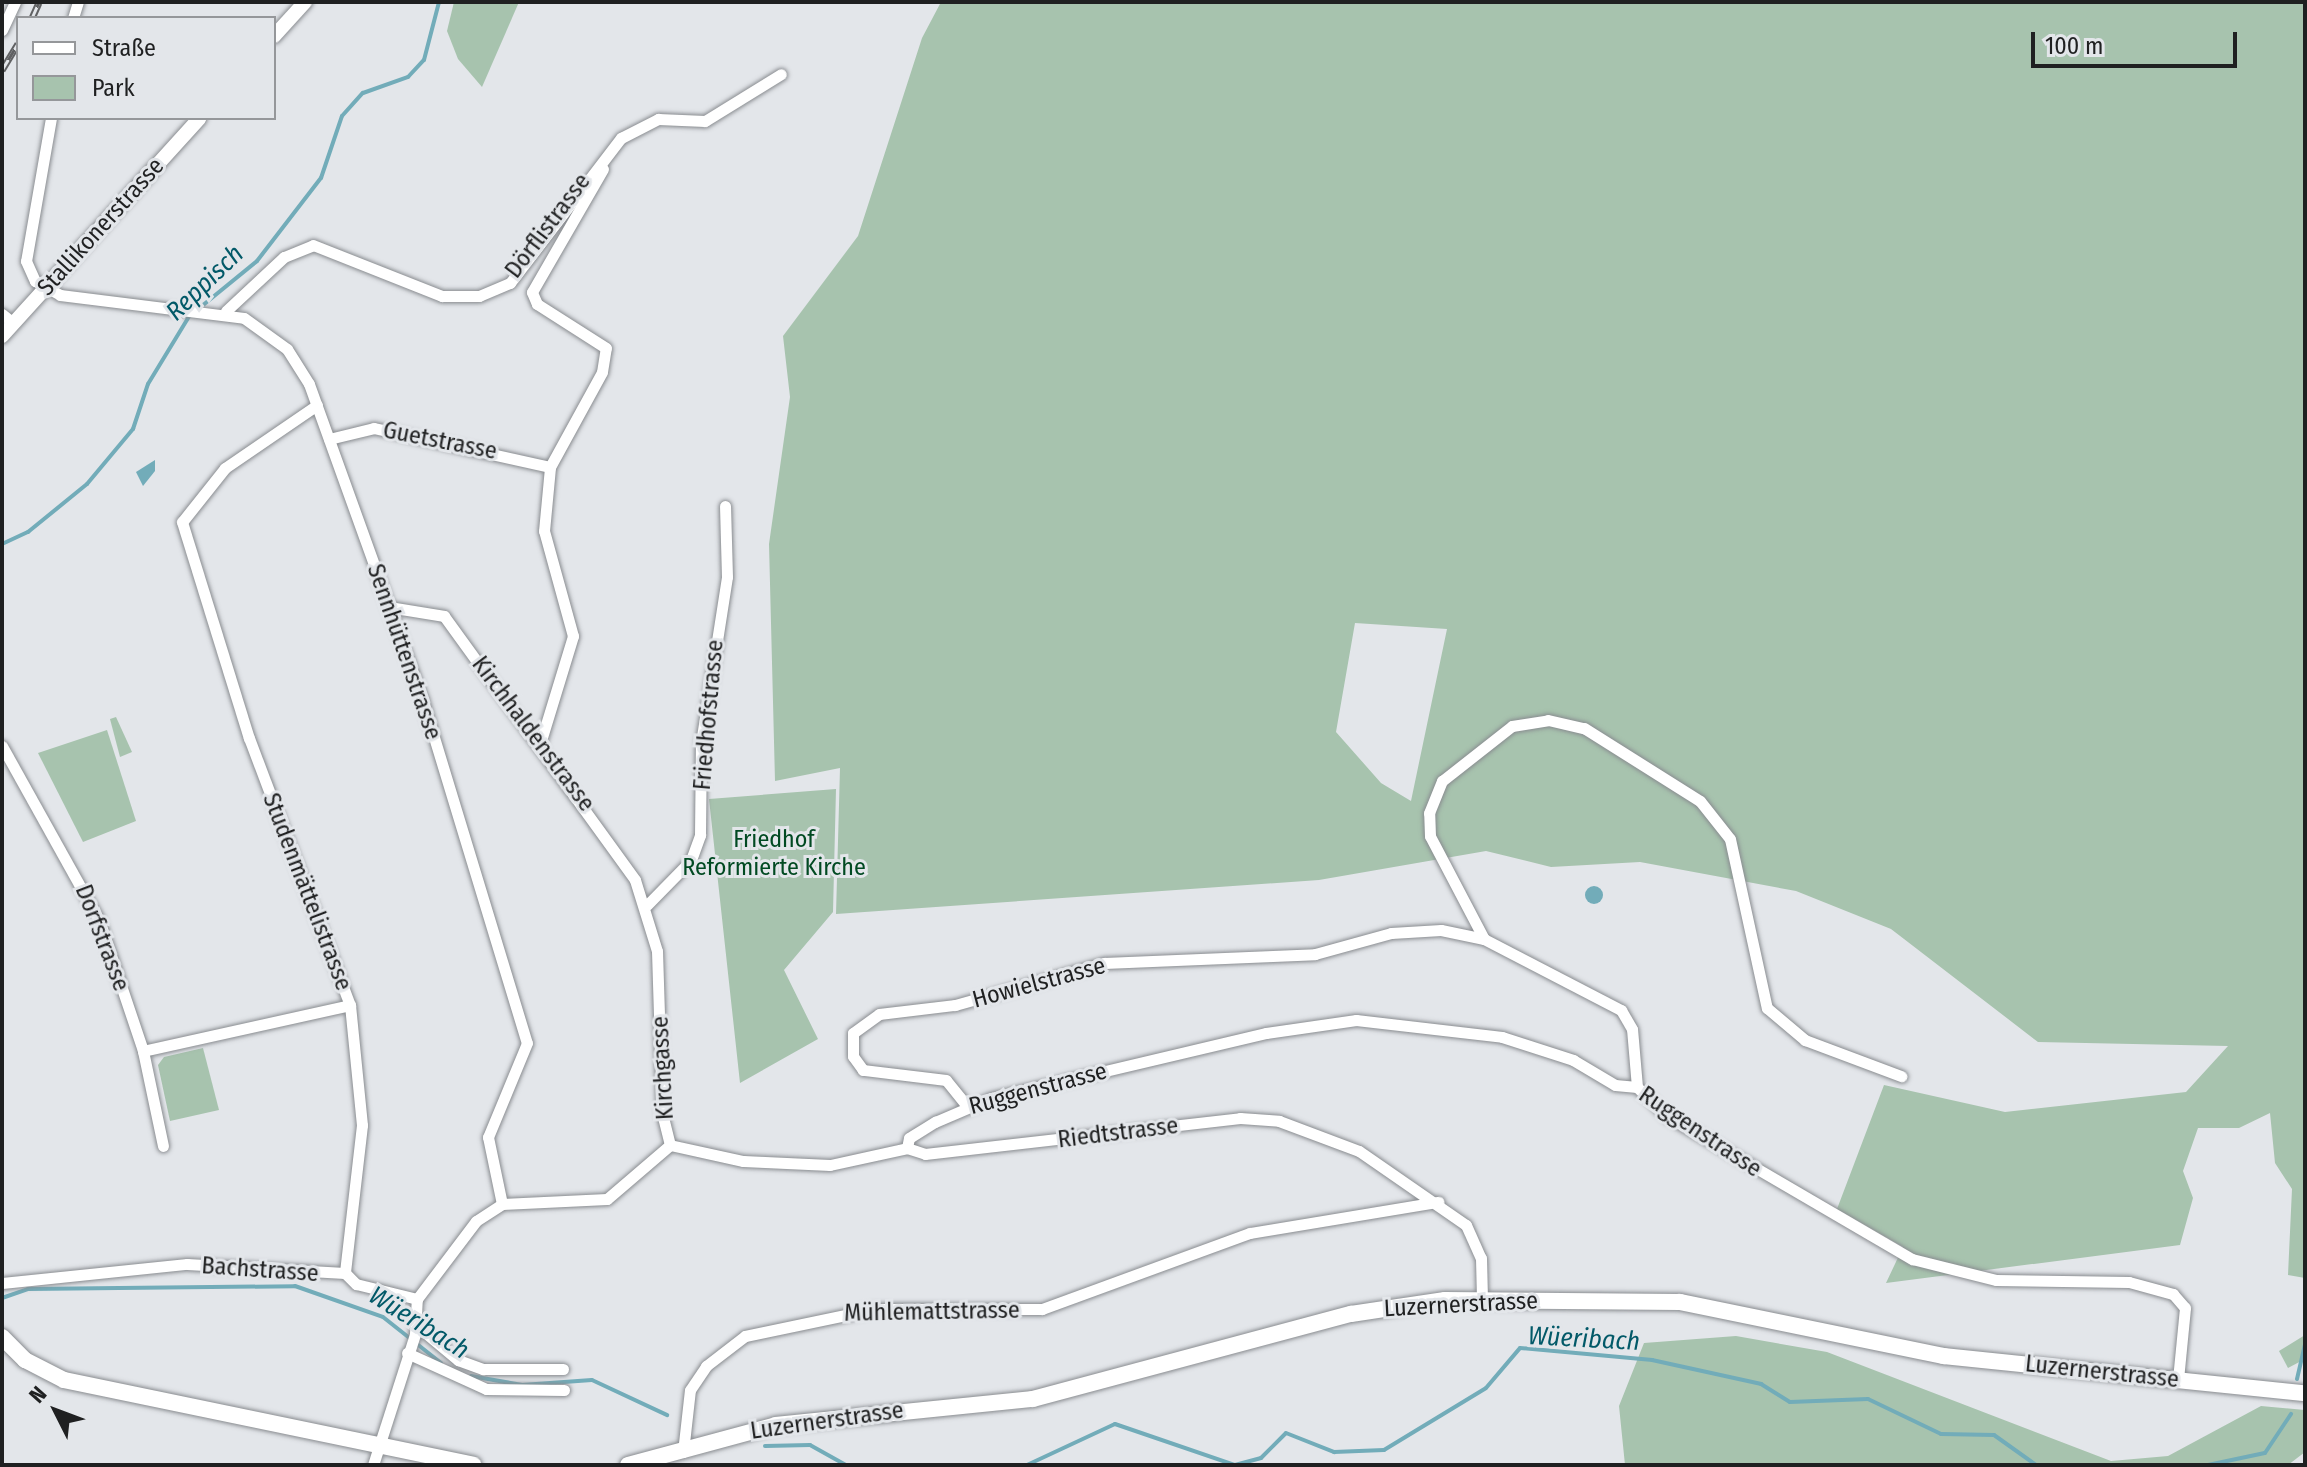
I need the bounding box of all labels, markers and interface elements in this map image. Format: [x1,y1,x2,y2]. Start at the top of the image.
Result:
legend [16,16,276,120]
scale bar [2035,16,2241,66]
text: 100 m [2045,32,2103,60]
text: Straße [92,34,156,62]
text: Park [92,74,135,102]
street label: Stallikonerstrasse [32,152,170,302]
street label: Dörflistrasse [499,168,597,284]
water label: Reppisch [160,239,250,327]
street label: Guetstrasse [381,416,499,466]
street label: Sennhüttenstrasse [361,561,447,743]
street label: Friedhofstrasse [688,639,730,791]
street label: Kirchhaldenstrasse [465,651,601,817]
street label: Studenmättelistrasse [256,789,358,995]
park label: Friedhof Reformierte Kirche [682,826,866,882]
street label: Dorfstrasse [69,881,135,995]
street label: Howielstrasse [969,951,1109,1015]
street label: Kirchgasse [646,1015,680,1121]
street label: Ruggenstrasse [966,1057,1110,1121]
street label: Ruggenstrasse [1633,1080,1767,1184]
street label: Riedtstrasse [1056,1111,1180,1155]
street label: Bachstrasse [201,1252,319,1288]
water label: Wüeribach [363,1280,475,1366]
street label: Luzernerstrasse [1383,1287,1539,1323]
street label: Mühlemattstrasse [844,1296,1020,1328]
water label: Wüeribach [1527,1320,1641,1358]
street label: Luzernerstrasse [2024,1350,2180,1394]
north arrow [16,1371,96,1451]
text: N [23,1381,52,1409]
street label: Luzernerstrasse [749,1396,905,1446]

